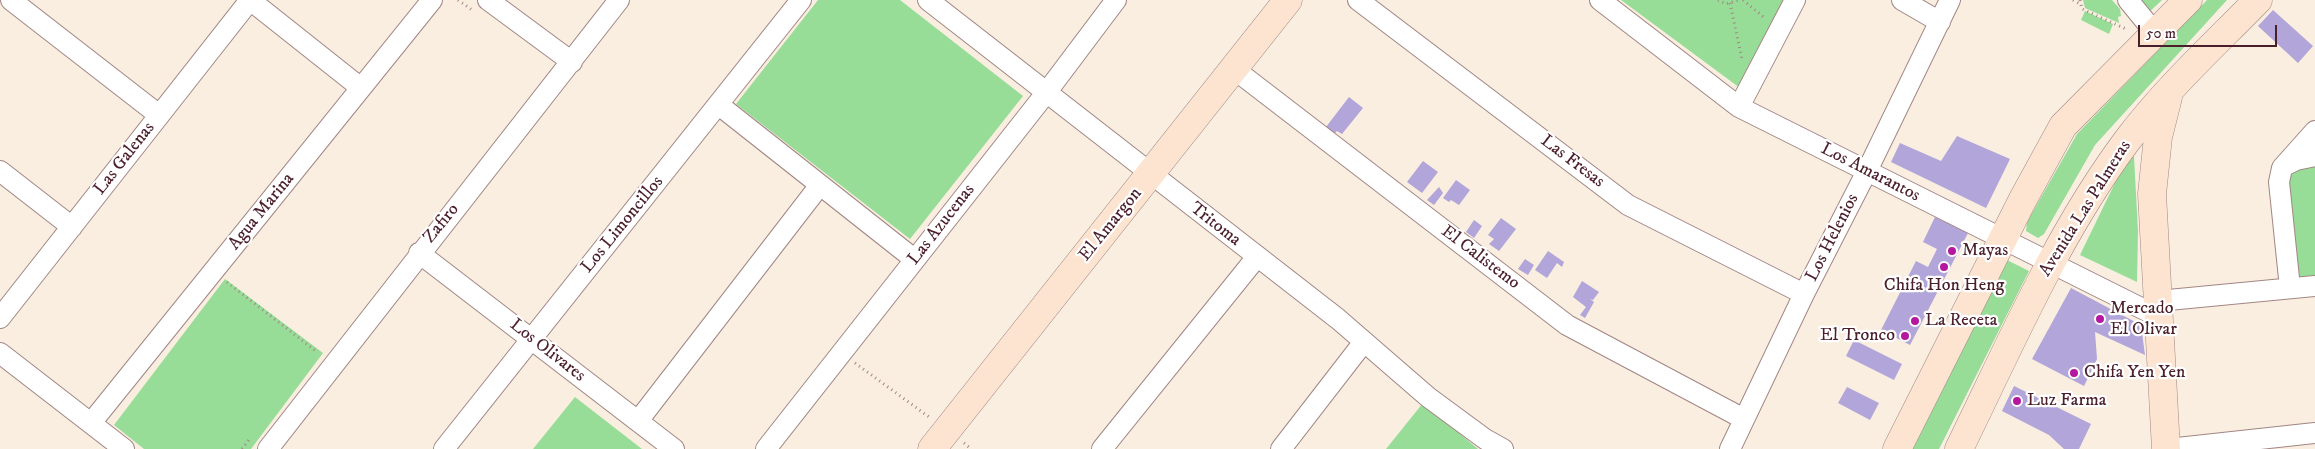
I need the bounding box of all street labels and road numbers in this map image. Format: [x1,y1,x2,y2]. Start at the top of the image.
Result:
street label: Las Galenas [90,118,160,200]
street label: Las Fresas [1536,131,1608,193]
street label: Avenida Las Palmeras [2035,137,2137,281]
street label: Los Amarantos [1817,139,1923,207]
street label: Agua Marina [224,169,300,255]
street label: Los Limoncillos [577,172,669,278]
street label: Las Azucenas [904,180,980,270]
street label: El Amargon [1075,184,1147,266]
street label: Los Helenios [1802,191,1864,285]
street label: Tritoma [1185,198,1245,252]
street label: Zafiro [420,200,464,248]
street label: El Calistemo [1436,221,1524,295]
street label: Los Olivares [505,315,589,387]

